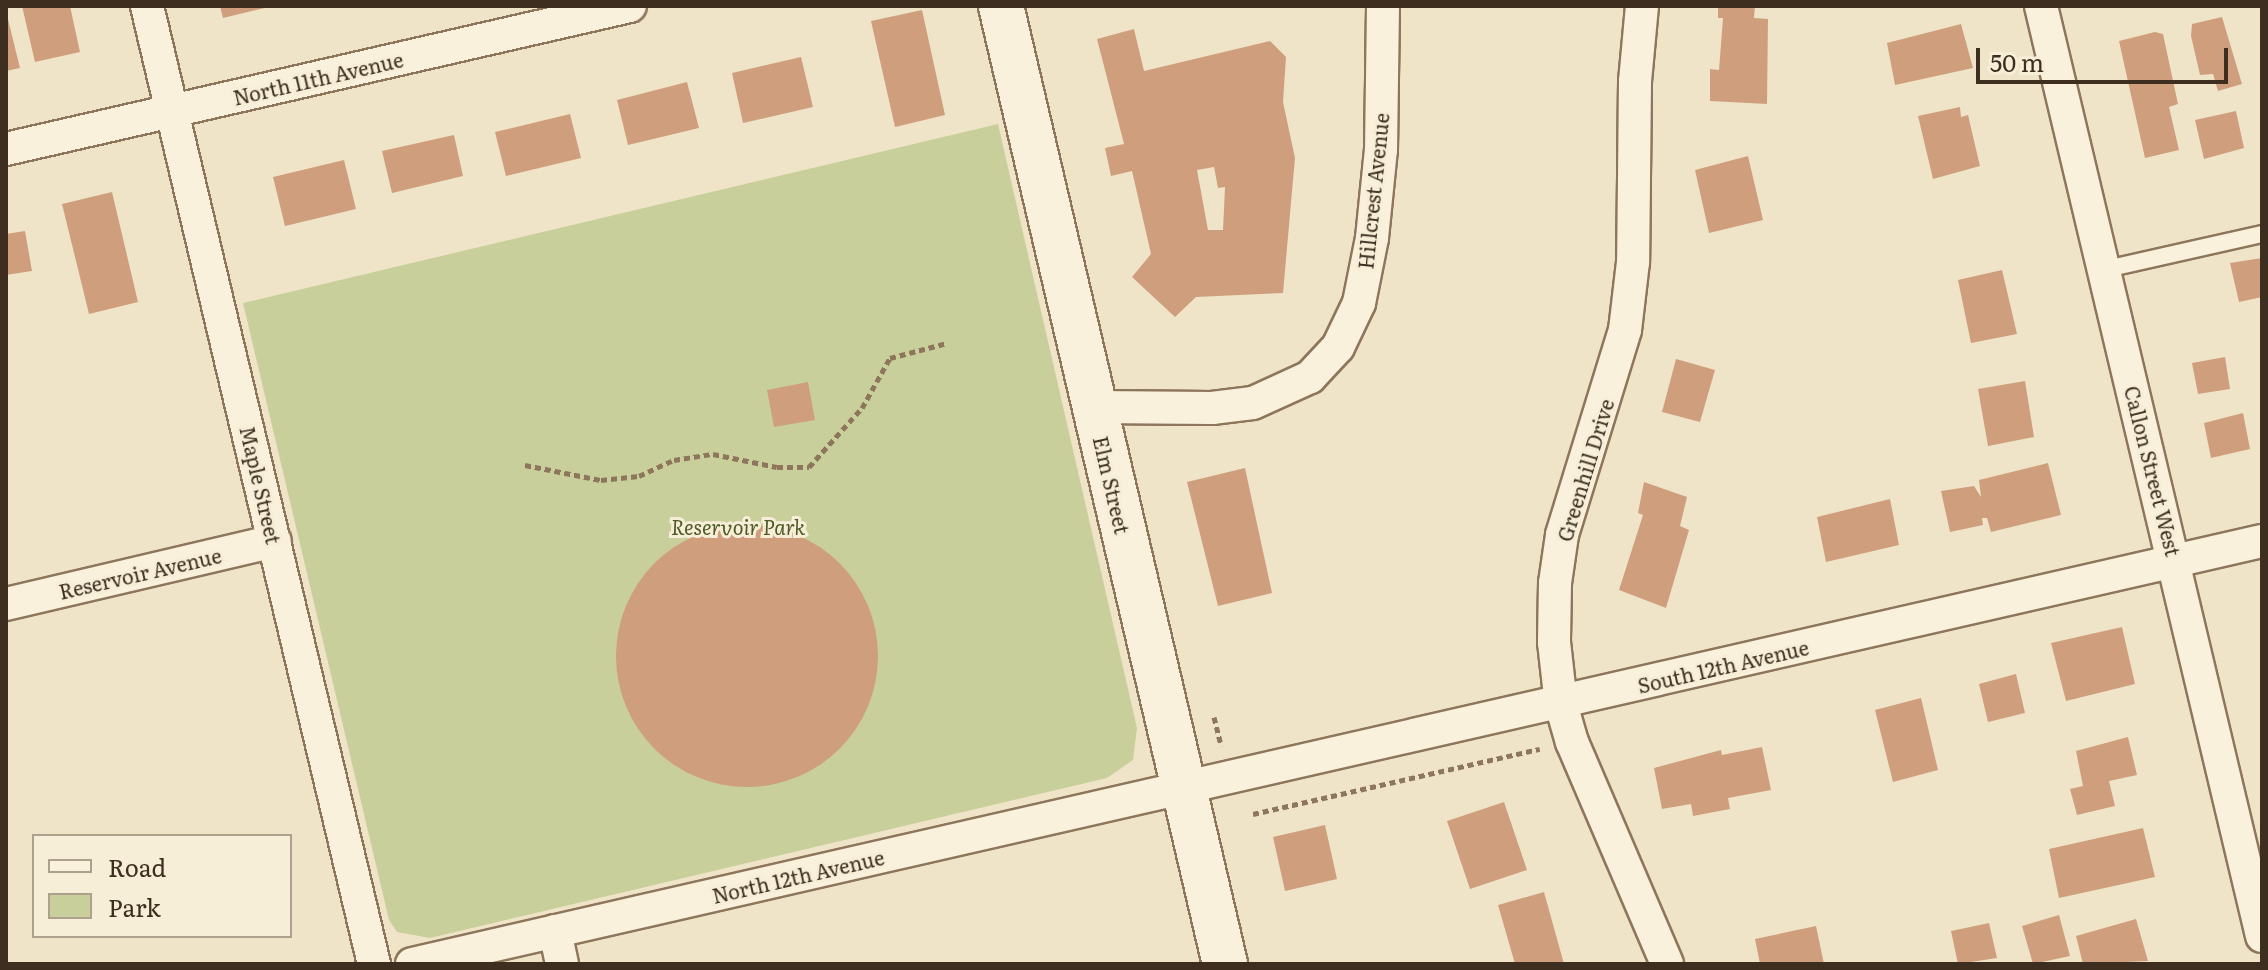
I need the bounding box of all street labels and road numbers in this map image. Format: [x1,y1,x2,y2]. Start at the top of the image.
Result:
street label: North 11th Avenue [231,47,405,109]
street label: Hillcrest Avenue [1353,112,1393,270]
street label: Callon Street West [2120,383,2186,559]
street label: Greenhill Drive [1552,396,1618,544]
street label: Maple Street [236,424,286,546]
street label: Elm Street [1089,434,1135,536]
street label: Reservoir Avenue [56,543,224,603]
street label: South 12th Avenue [1635,635,1811,697]
street label: North 12th Avenue [710,845,886,907]

